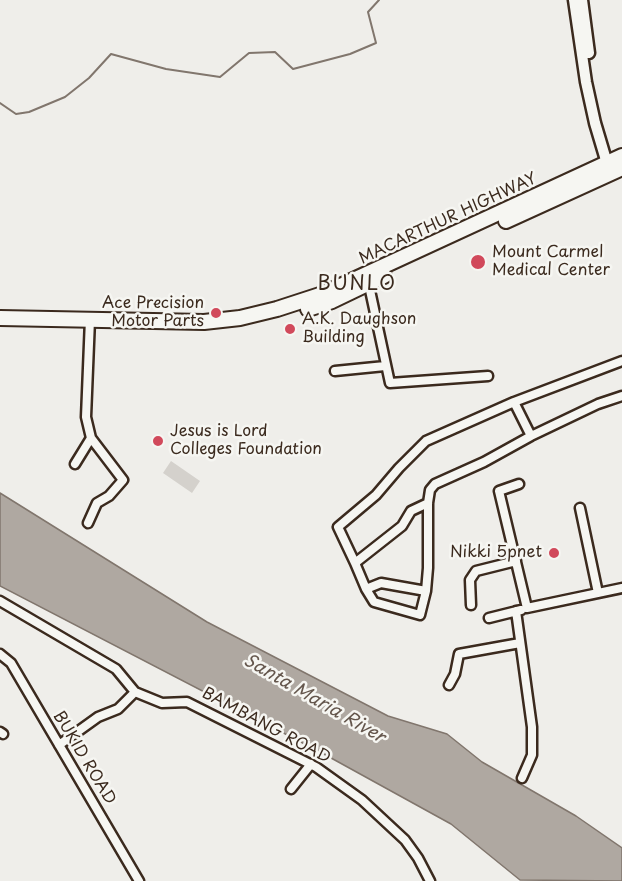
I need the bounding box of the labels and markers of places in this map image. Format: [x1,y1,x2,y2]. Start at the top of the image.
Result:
place label: Mount Carmel Medical Center [492,243,610,281]
marker: Mount Carmel Medical Center [469,253,487,271]
place label: Ace Precision Motor Parts [102,294,204,332]
marker: Ace Precision Motor Parts [209,306,223,320]
place label: A.K. Daughson Building [302,310,416,348]
marker: A.K. Daughson Building [283,322,297,336]
place label: Jesus is Lord Colleges Foundation [170,422,322,460]
marker: Jesus is Lord Colleges Foundation [151,434,165,448]
place label: Nikki 5pnet [450,543,542,563]
marker: Nikki 5pnet [547,546,561,560]

